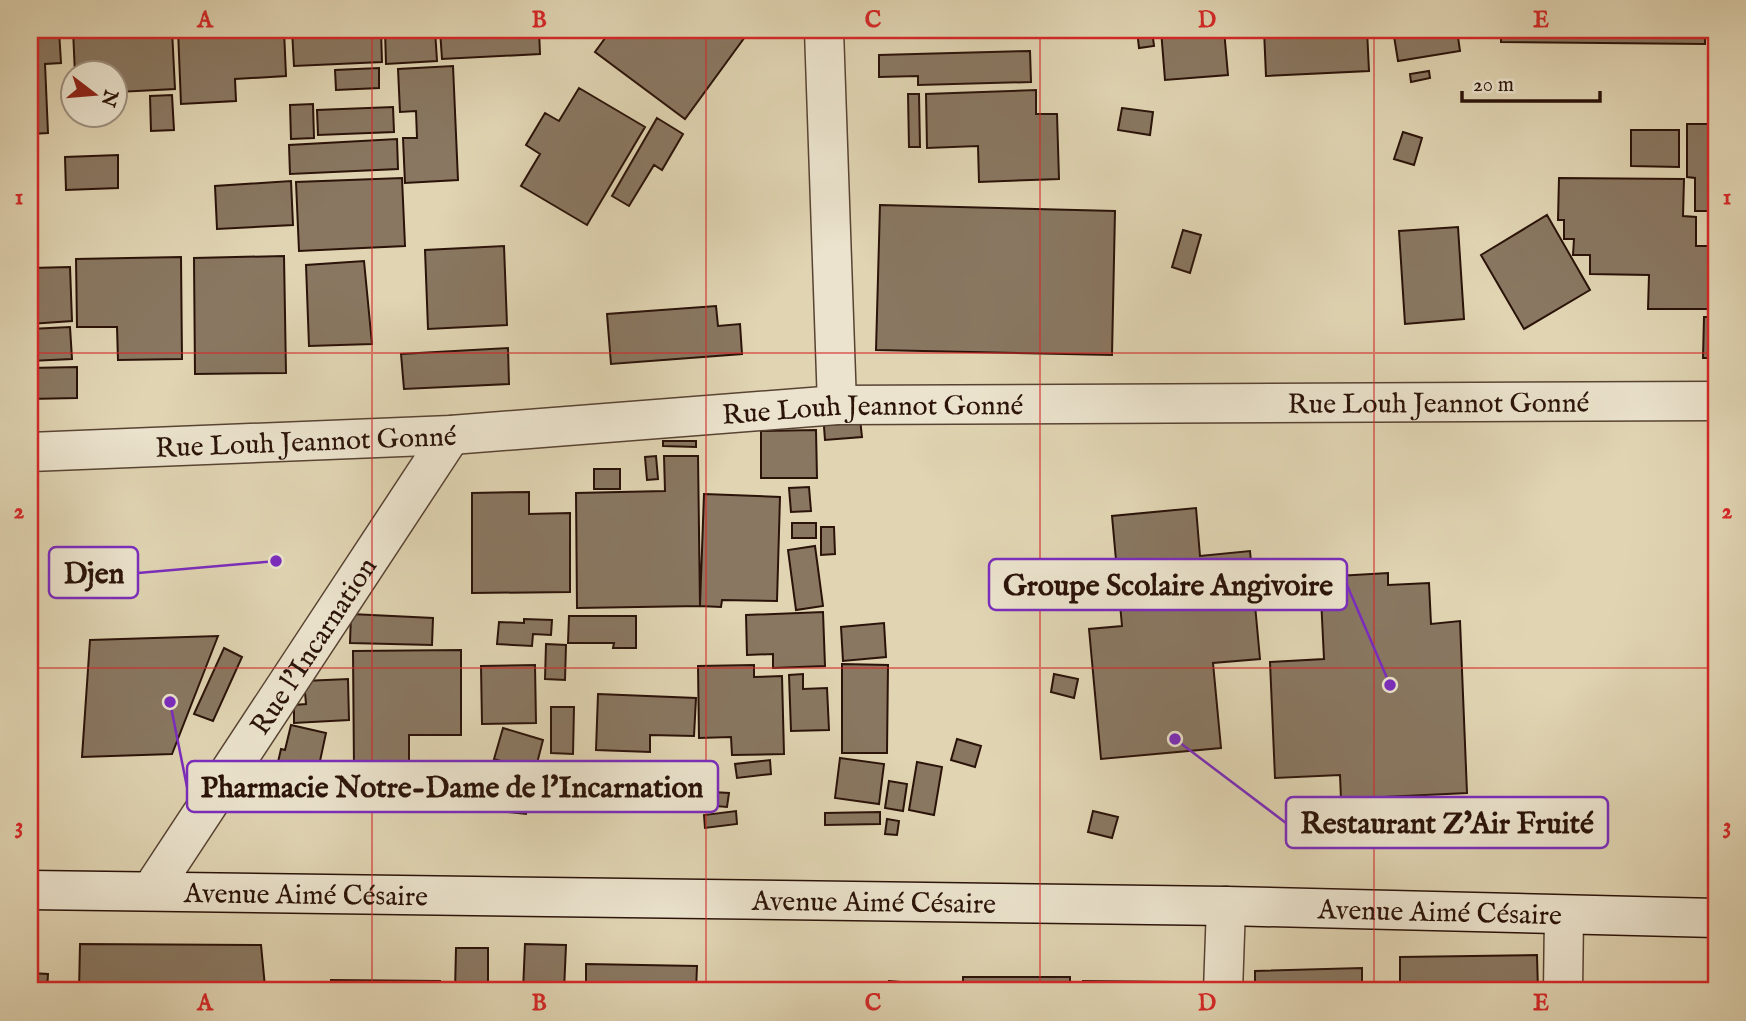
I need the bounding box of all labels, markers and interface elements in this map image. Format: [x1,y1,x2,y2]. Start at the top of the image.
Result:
text: A [196,6,214,35]
text: B [531,6,547,35]
text: C [865,6,882,35]
text: D [1198,6,1216,35]
text: E [1533,6,1549,35]
north arrow [60,60,130,130]
scale bar [1462,60,1601,104]
text: 20 m [1473,72,1514,99]
text: N [94,86,122,110]
text: 1 [15,183,23,212]
text: 1 [1723,183,1731,212]
street label: Rue Louh Jeannot Gonné [1288,387,1590,423]
street label: Rue Louh Jeannot Gonné [721,389,1024,434]
street label: Rue Louh Jeannot Gonné [154,420,458,467]
text: 2 [14,497,25,526]
text: 2 [1722,497,1733,526]
callout: Djen [49,547,138,598]
street label: Rue l'Incarnation [244,551,386,742]
text: Djen [64,556,124,594]
callout: Groupe Scolaire Angivoire [989,559,1347,610]
text: Groupe Scolaire Angivoire [1003,568,1333,606]
callout: Pharmacie Notre-Dame de l'Incarnation [187,761,718,812]
text: Pharmacie Notre-Dame de l'Incarnation [201,770,703,808]
callout: Restaurant Z'Air Fruité [1286,797,1608,848]
text: Restaurant Z'Air Fruité [1300,806,1594,844]
text: 3 [15,812,23,841]
text: 3 [1723,812,1731,841]
street label: Avenue Aimé Césaire [183,877,428,915]
street label: Avenue Aimé Césaire [751,885,996,923]
street label: Avenue Aimé Césaire [1316,893,1562,934]
text: A [196,989,214,1018]
text: B [531,989,547,1018]
text: C [865,989,882,1018]
text: D [1198,989,1216,1018]
text: E [1533,989,1549,1018]

